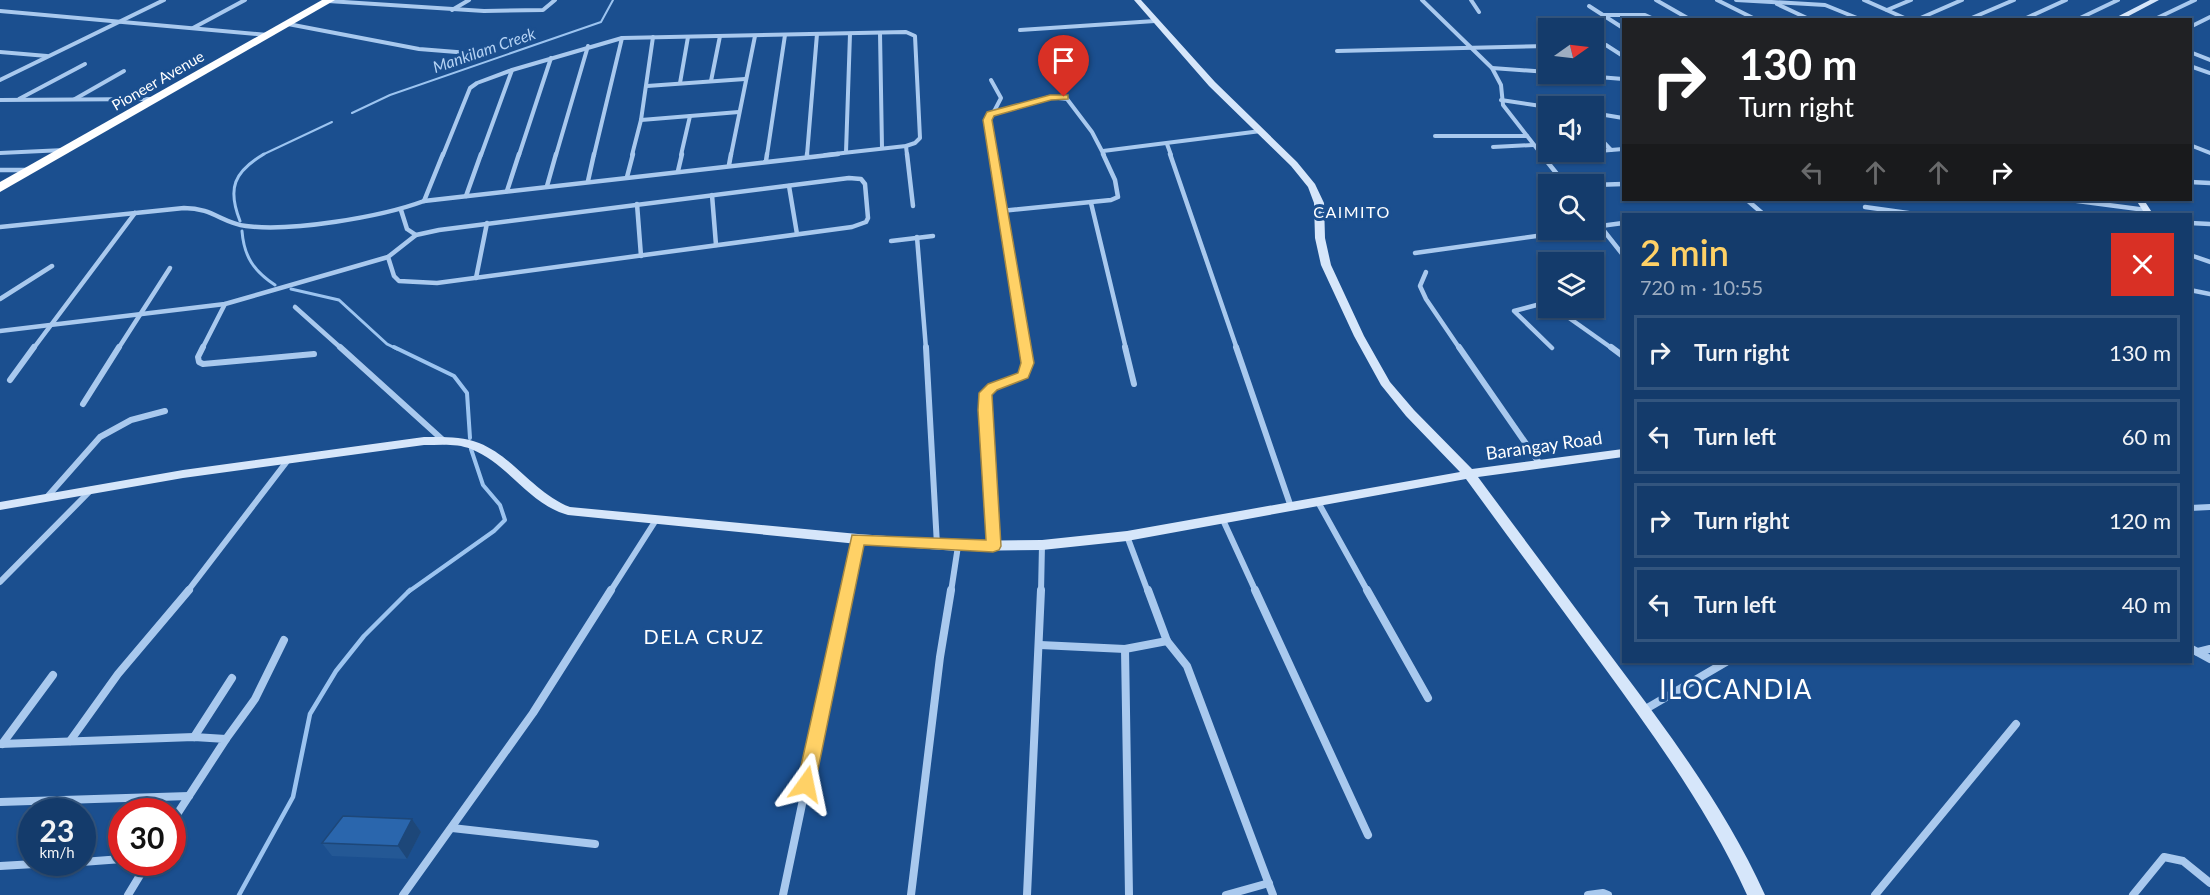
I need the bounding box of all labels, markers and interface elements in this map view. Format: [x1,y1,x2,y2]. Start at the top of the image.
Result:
north arrow [1538,18,1604,84]
map controls [1538,18,1604,318]
water label: Mankilam Creek [430,23,538,76]
pin [1038,35,1089,97]
text: 130 m [1739,39,1857,89]
icon: right [1640,42,1718,120]
icon: arrive [1047,44,1080,77]
street label: Pioneer Avenue [108,46,207,114]
text: Turn right [1739,90,1854,123]
button: sound [1538,96,1604,162]
icon: left [1796,156,1829,189]
icon: ahead [1859,156,1892,189]
icon: ahead [1922,156,1955,189]
icon: right [1985,156,2018,189]
button: search [1538,174,1604,240]
district label: CAIMITO [1313,202,1391,221]
text: 2 min [1640,230,1729,274]
button: close [2111,233,2174,296]
button: layers [1538,252,1604,318]
text: 720 m · 10:55 [1640,275,1763,299]
icon: right [1643,336,1676,369]
text: Turn right [1694,339,1789,366]
text: 130 m [2109,339,2171,366]
icon: left [1643,420,1676,453]
text: Turn left [1694,423,1776,450]
text: 60 m [2122,423,2171,450]
street label: Barangay Road [1484,426,1603,464]
icon: right [1643,504,1676,537]
text: Turn right [1694,507,1789,534]
text: 120 m [2109,507,2171,534]
icon: left [1643,588,1676,621]
text: Turn left [1694,591,1776,618]
text: 40 m [2122,591,2171,618]
district label: DELA CRUZ [643,624,765,648]
district label: ILOCANDIA [1659,673,1813,705]
position arrow [774,752,838,816]
speed limit sign: 30 [108,798,186,876]
text: 23 [40,812,74,848]
text: km/h [39,843,75,861]

